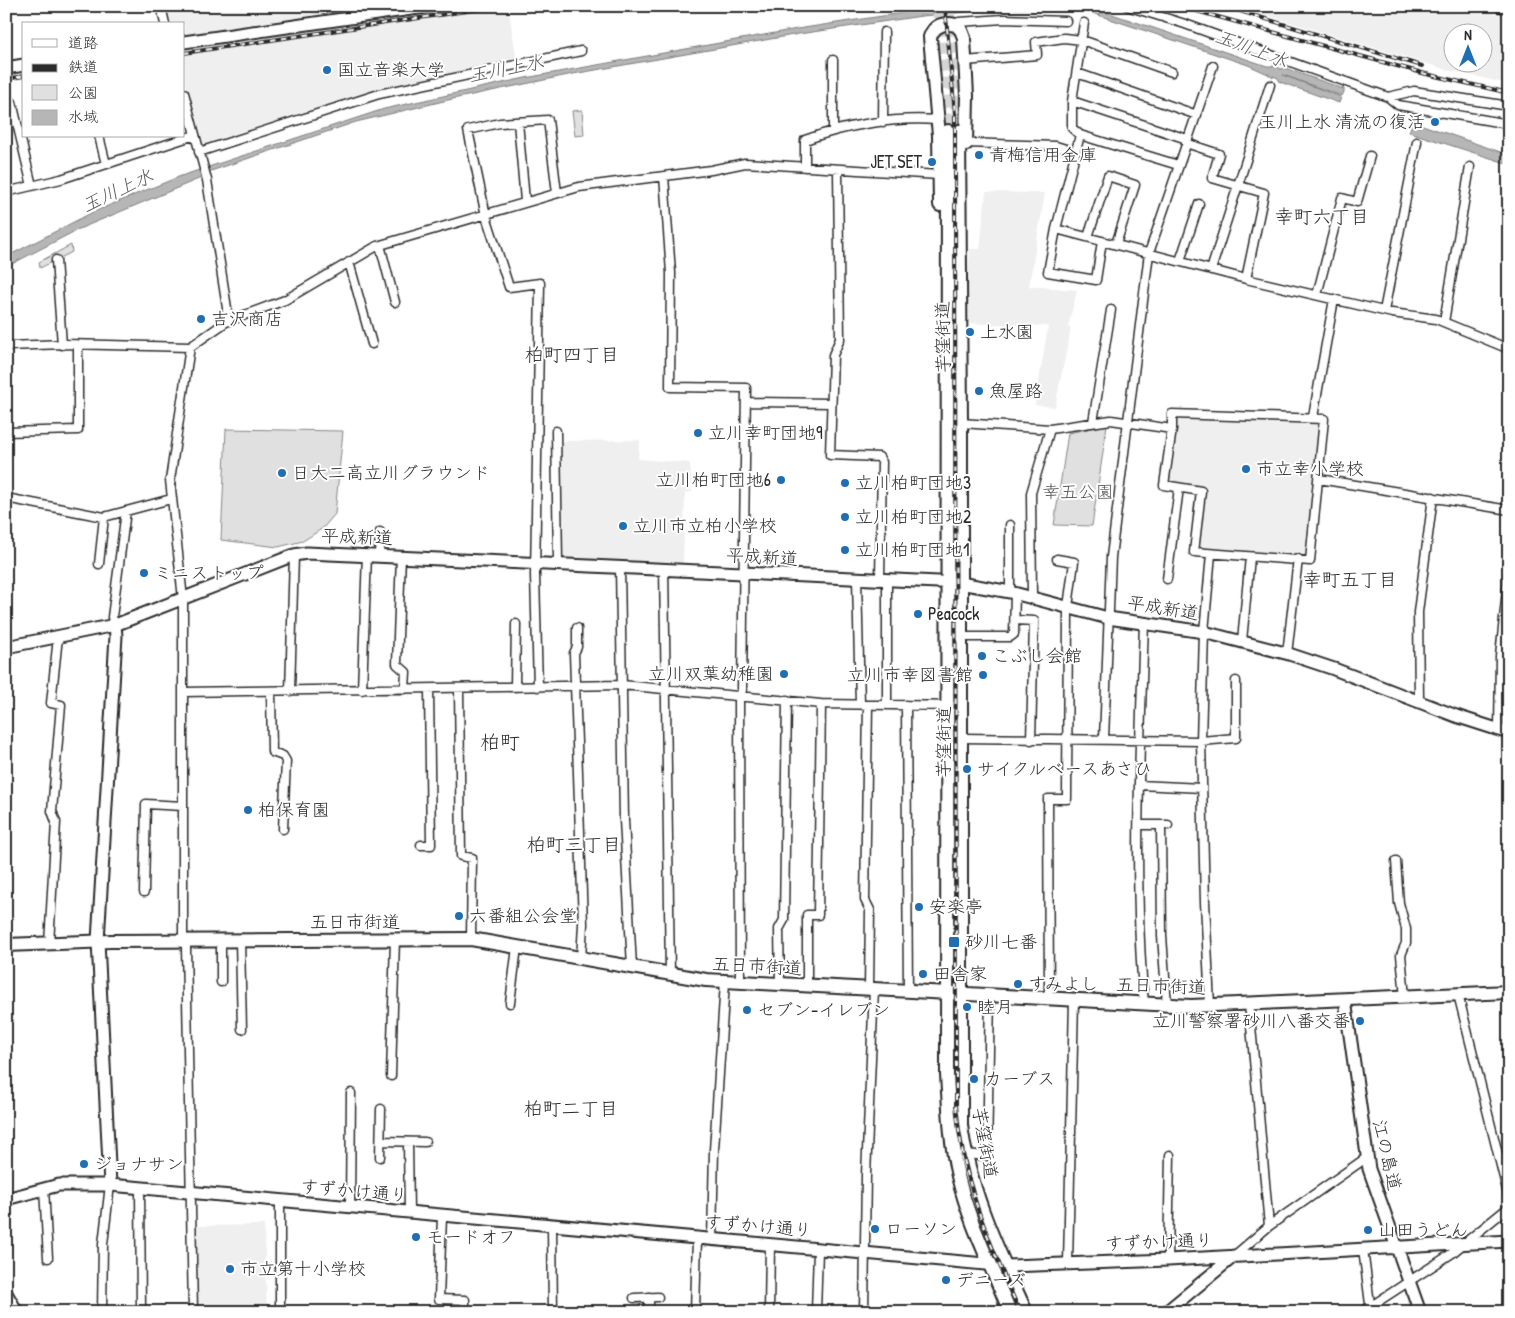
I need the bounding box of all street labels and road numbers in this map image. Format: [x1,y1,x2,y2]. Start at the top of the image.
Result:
street label: 芋窪街道 [929,301,956,373]
street label: 平成新道 [321,523,393,550]
street label: 平成新道 [725,542,799,571]
street label: 平成新道 [1126,590,1201,625]
street label: 芋窪街道 [931,706,956,778]
street label: 五日市街道 [310,909,400,934]
street label: 五日市街道 [711,951,803,980]
street label: 五日市街道 [1116,971,1206,1000]
street label: 芋窪街道 [967,1105,1004,1181]
street label: 江の島道 [1367,1117,1408,1193]
street label: すずかけ通り [299,1173,409,1208]
street label: すずかけ通り [703,1208,813,1243]
street label: すずかけ通り [1105,1227,1213,1256]

